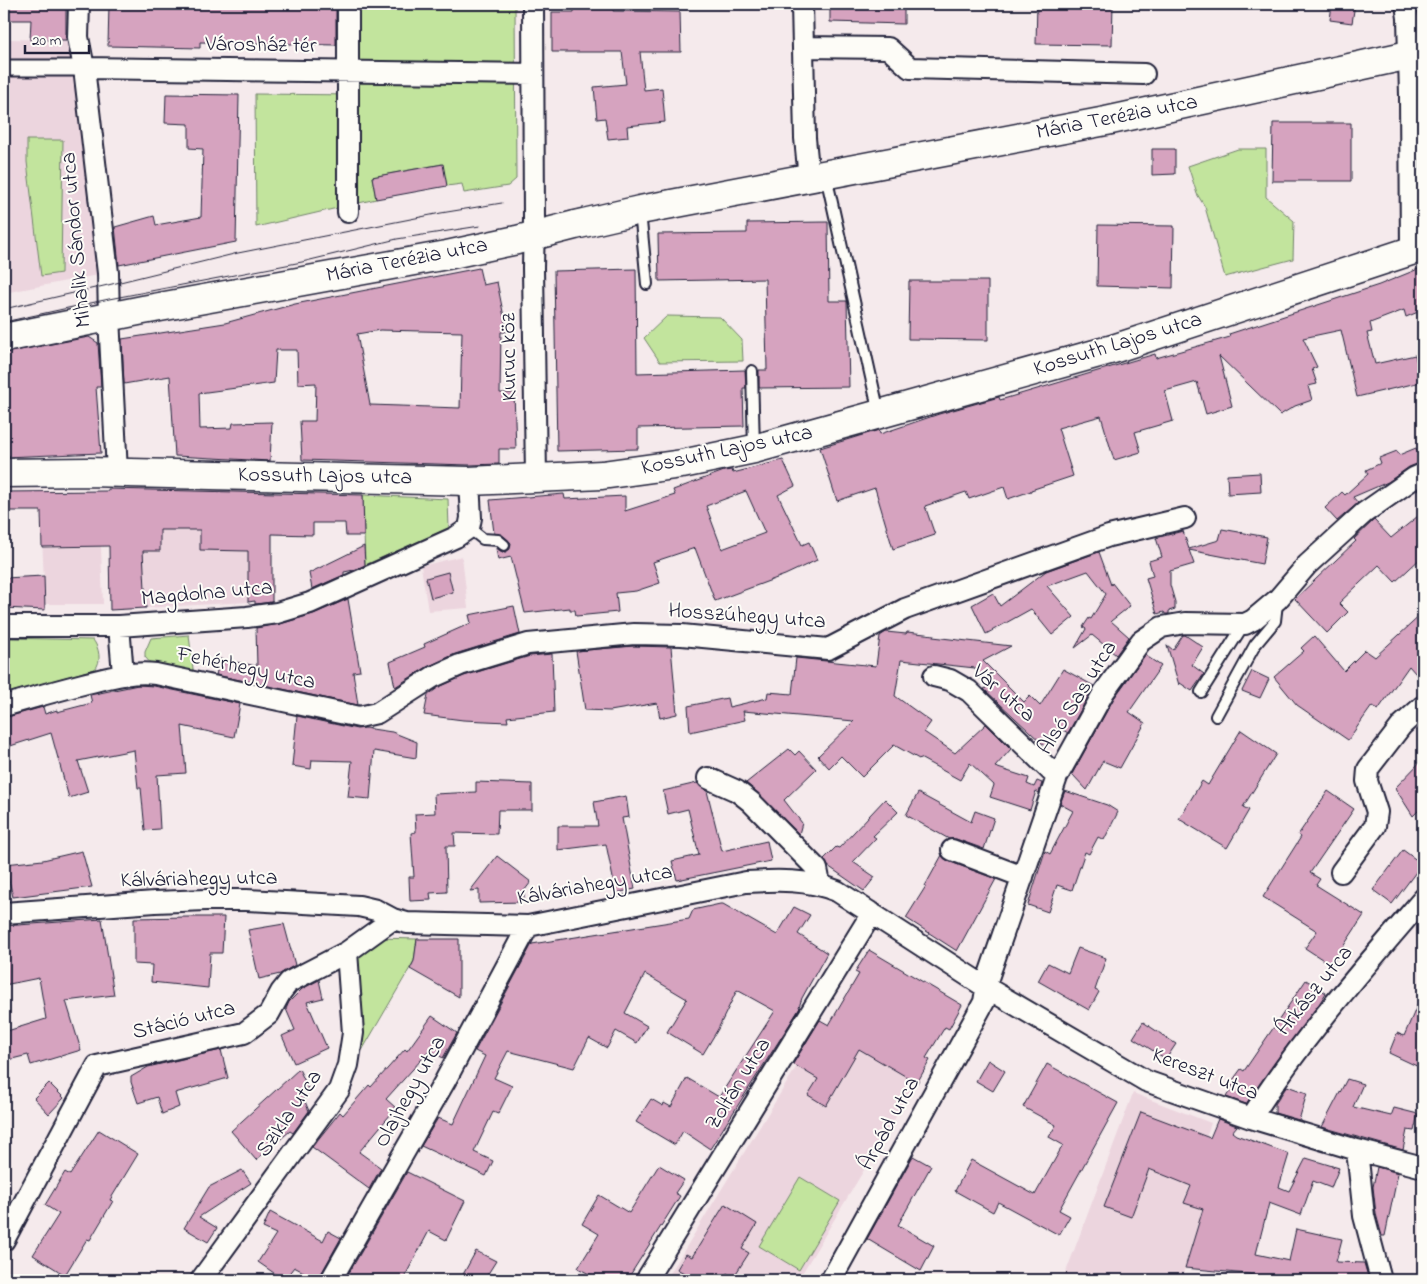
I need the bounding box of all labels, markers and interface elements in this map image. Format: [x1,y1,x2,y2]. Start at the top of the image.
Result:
scale bar [25,22,89,54]
street label: Városház tér [204,29,317,63]
text: 20 m [32,30,62,52]
street label: Mária Terézia utca [1033,87,1201,149]
street label: Mihalik Sándor utca [53,151,101,329]
street label: Mária Terézia utca [323,230,491,292]
street label: Kossuth Lajos utca [1030,304,1206,386]
street label: Kuruc köz [493,312,527,401]
street label: Kossuth Lajos utca [638,417,816,485]
street label: Kossuth Lajos utca [237,459,413,495]
street label: Magdolna utca [140,572,274,617]
street label: Hosszúhegy utca [667,596,827,639]
street label: Alsó Sas utca [1030,635,1126,761]
street label: Fehérhegy utca [173,639,318,700]
street label: Vár utca [963,657,1042,731]
street label: Kálváriahegy utca [515,857,675,916]
street label: Kálváriahegy utca [120,863,278,898]
street label: Árkász utca [1268,939,1362,1043]
street label: Stáció utca [129,993,239,1049]
street label: Olajhegy utca [367,1030,456,1154]
street label: Zoltán utca [698,1032,780,1136]
street label: Kereszt utca [1147,1040,1263,1110]
street label: Szikla utca [249,1064,331,1164]
street label: Árpád utca [851,1071,929,1177]

